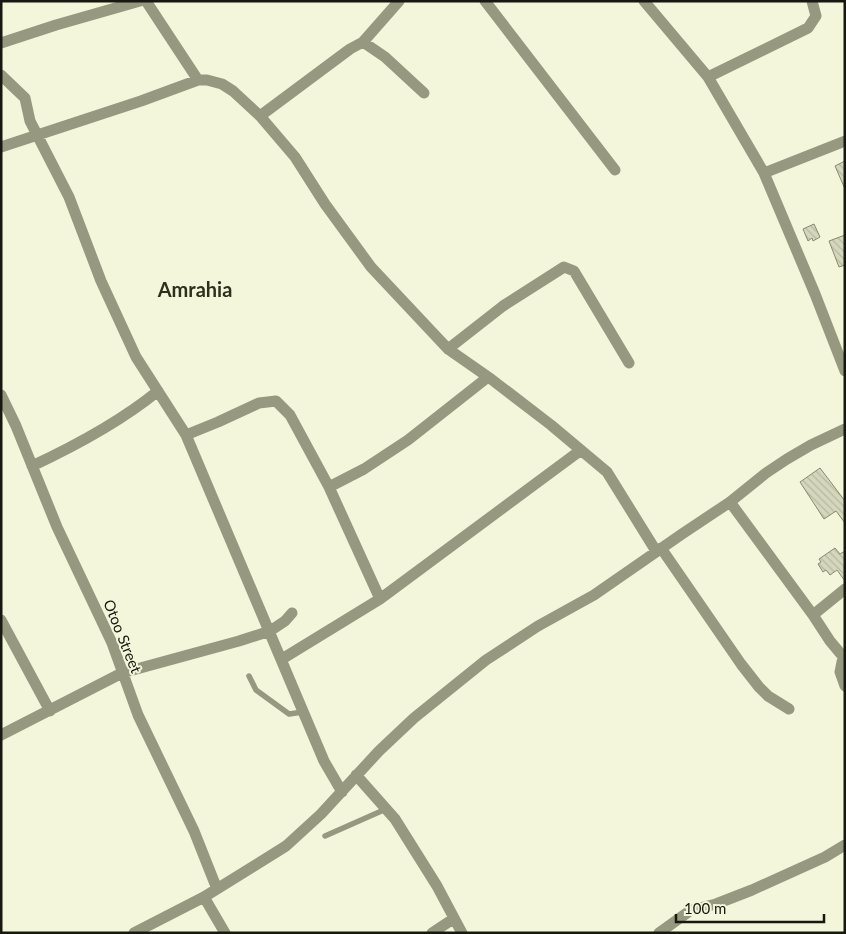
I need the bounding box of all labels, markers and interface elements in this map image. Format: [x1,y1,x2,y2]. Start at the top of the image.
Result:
district label: Amrahia [157,277,232,301]
street label: Otoo Street [100,597,146,676]
scale bar [676,892,824,924]
text: 100 m [684,899,726,917]

